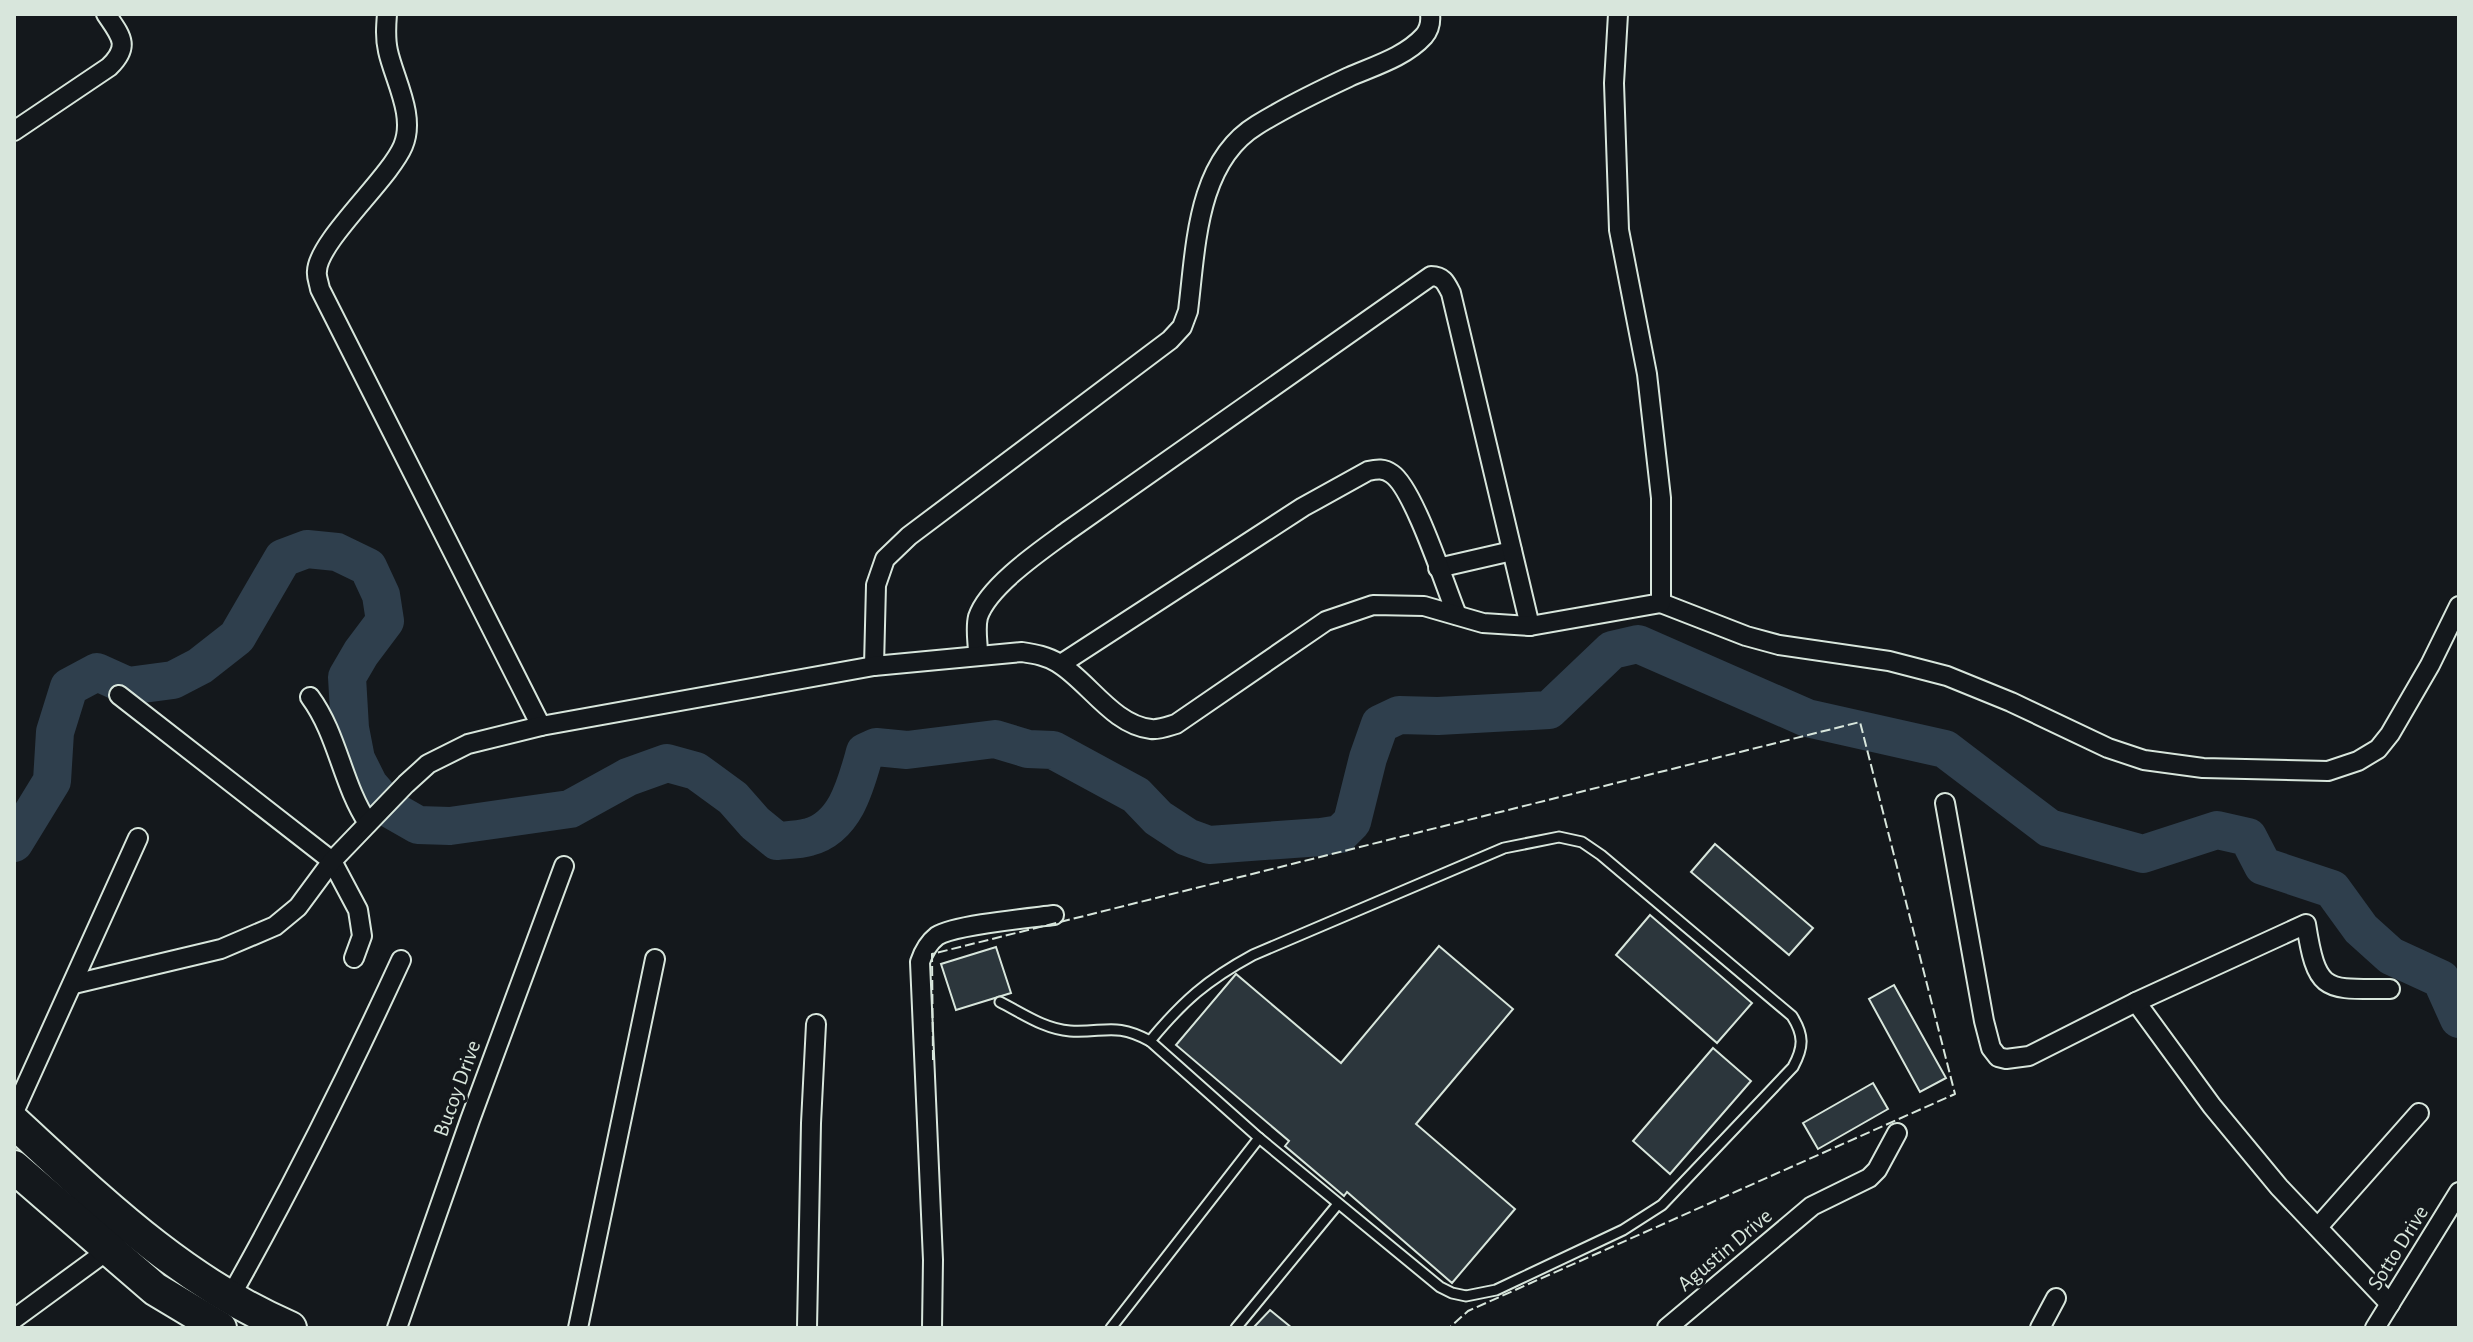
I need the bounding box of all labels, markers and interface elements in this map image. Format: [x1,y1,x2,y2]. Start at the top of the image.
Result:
street label: Bucoy Drive [429,1037,485,1139]
street label: Sotto Drive [2363,1202,2432,1294]
street label: Agustin Drive [1673,1204,1776,1295]

